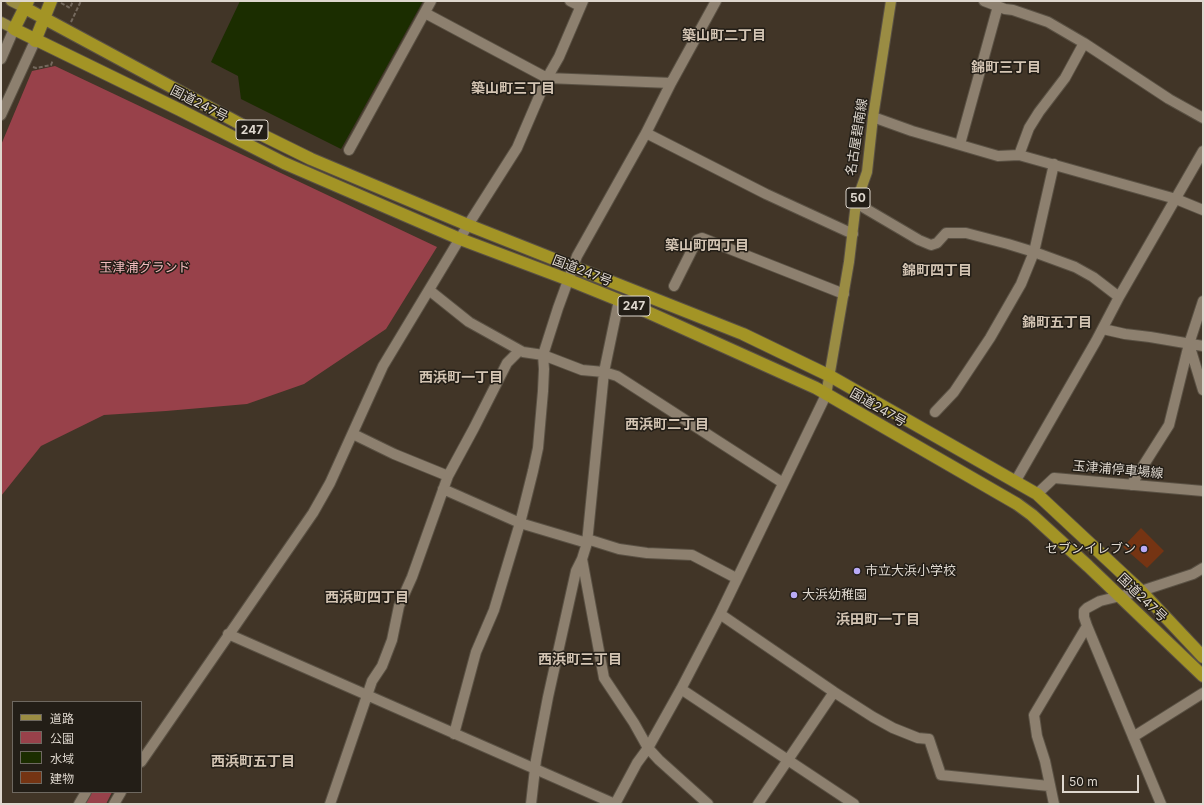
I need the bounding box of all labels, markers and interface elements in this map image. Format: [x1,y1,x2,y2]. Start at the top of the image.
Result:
district label: 築山町二丁目 [682,28,766,44]
district label: 錦町三丁目 [971,60,1041,76]
district label: 築山町三丁目 [471,81,555,97]
street label: 国道247号 [168,83,230,125]
street label: 名古屋碧南線 [843,97,871,177]
road number: 247 [236,120,268,140]
road number: 50 [846,188,870,208]
district label: 築山町四丁目 [665,238,749,254]
street label: 国道247号 [550,253,614,289]
park label: 玉津浦グランド [100,260,190,276]
district label: 錦町四丁目 [902,263,972,279]
road number: 247 [618,296,650,316]
district label: 錦町五丁目 [1022,315,1092,331]
district label: 西浜町一丁目 [419,370,503,386]
street label: 国道247号 [847,386,909,430]
district label: 西浜町二丁目 [625,417,709,433]
street label: 玉津浦停車場線 [1072,458,1164,482]
place label: セブンイレブン [1045,541,1136,557]
marker: セブンイレブン [1139,544,1149,554]
place label: 市立大浜小学校 [865,563,956,579]
marker: 市立大浜小学校 [852,566,862,576]
street label: 国道247号 [1114,571,1170,625]
place label: 大浜幼稚園 [802,587,867,603]
district label: 西浜町四丁目 [325,590,409,606]
marker: 大浜幼稚園 [789,590,799,600]
district label: 浜田町一丁目 [836,612,920,628]
district label: 西浜町三丁目 [538,652,622,668]
legend [12,701,142,793]
text: 道路 [50,711,74,726]
text: 公園 [50,731,74,746]
text: 水域 [50,751,74,766]
district label: 西浜町五丁目 [211,754,295,770]
scale bar [1064,767,1141,793]
text: 建物 [50,771,74,786]
text: 50 m [1069,774,1098,789]

